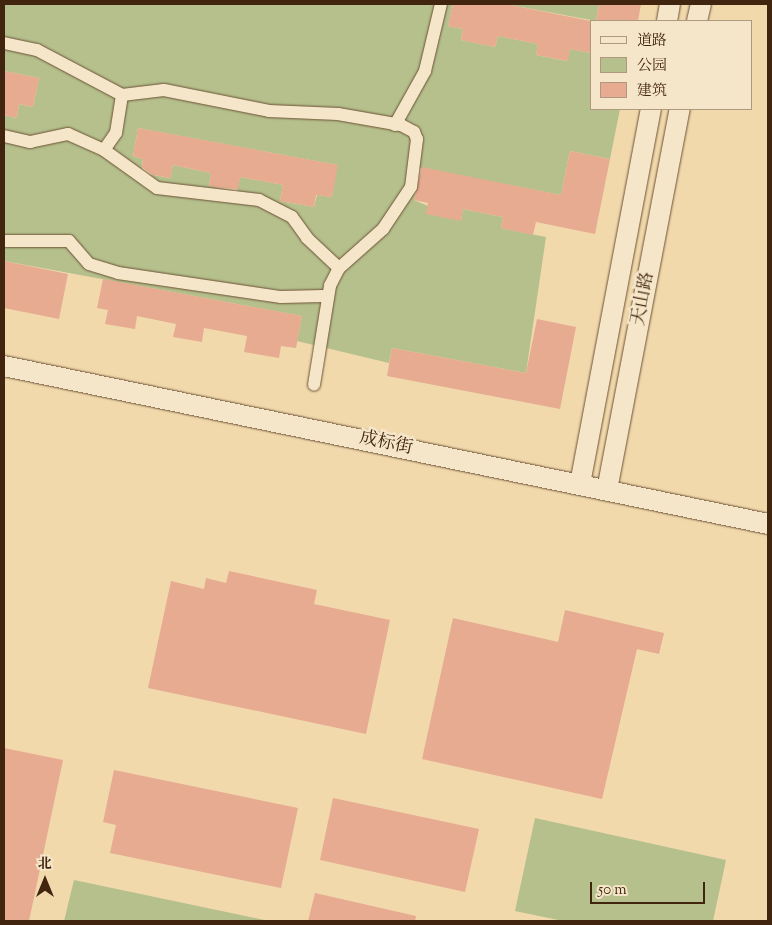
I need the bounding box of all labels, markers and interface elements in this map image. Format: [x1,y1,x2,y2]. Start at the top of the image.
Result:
legend [590,20,752,110]
text: 道路 [637,31,667,52]
text: 公园 [637,56,667,77]
text: 建筑 [637,81,667,102]
street label: 天山路 [628,270,660,328]
street label: 成标街 [357,428,415,460]
north arrow [20,855,70,905]
text: 北 [38,855,52,875]
scale bar [592,872,707,904]
text: 50 m [598,880,627,901]

